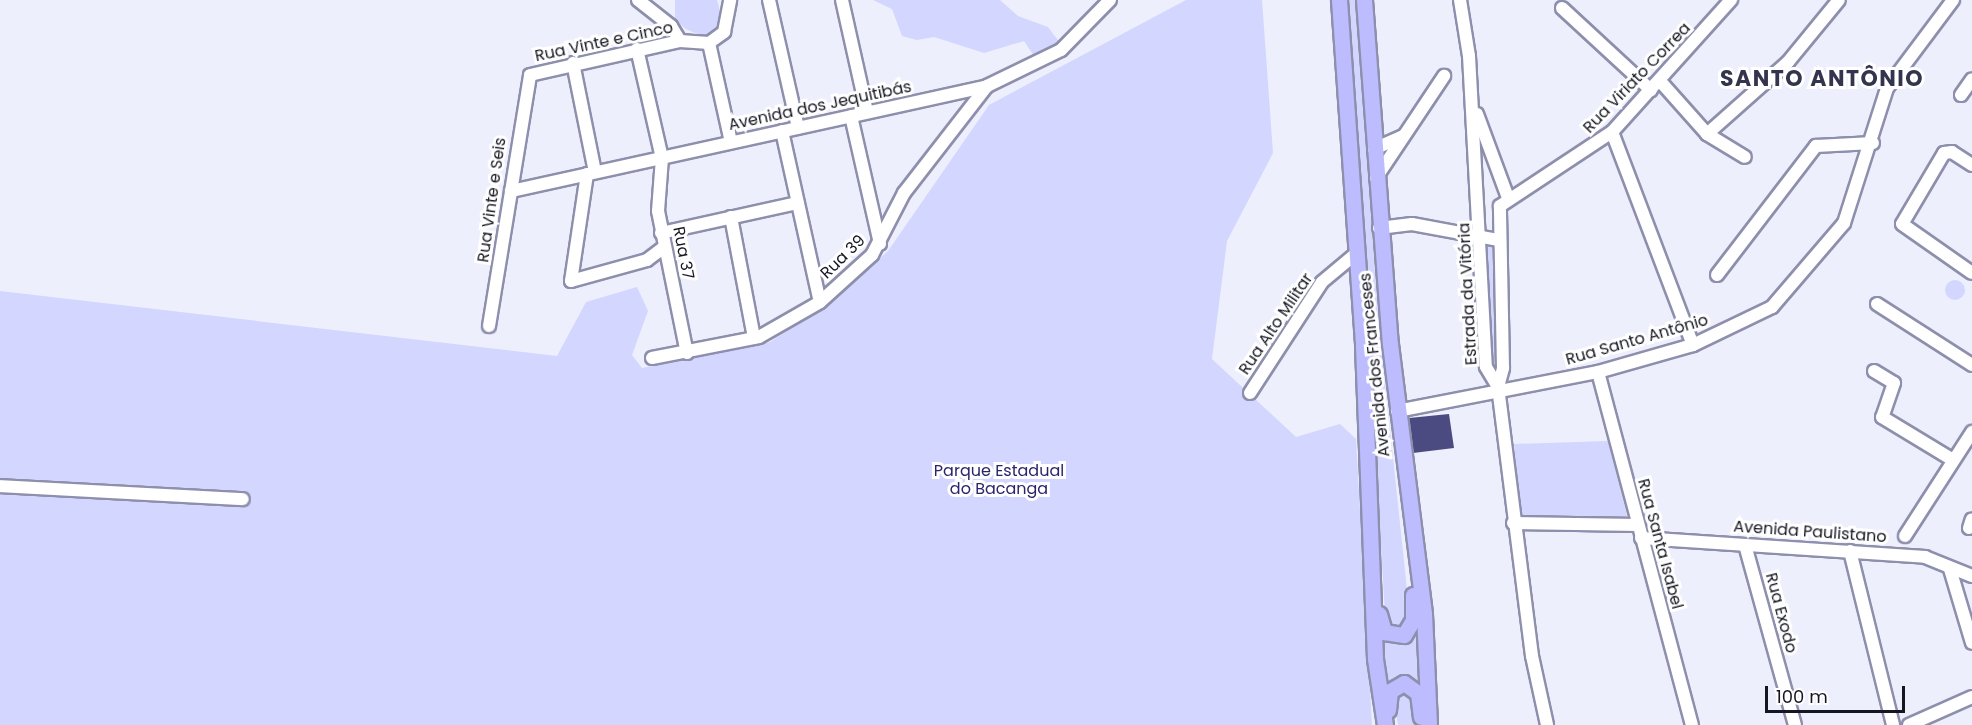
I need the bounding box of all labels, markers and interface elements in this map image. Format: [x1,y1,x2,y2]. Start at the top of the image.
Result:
street label: Rua Vinte e Cinco [533,18,675,66]
street label: Rua Viriato Correa [1579,19,1695,137]
district label: SANTO ANTÔNIO [1720,66,1924,92]
street label: Avenida dos Jequitibás [727,77,913,135]
street label: Rua Vinte e Seis [474,136,510,264]
street label: Estrada da Vitória [1455,222,1481,366]
street label: Rua 37 [668,225,698,281]
street label: Rua 39 [817,231,869,283]
street label: Rua Alto Militar [1235,270,1317,378]
street label: Avenida dos Franceses [1356,272,1394,458]
street label: Rua Santo Antônio [1564,310,1710,370]
park label: Parque Estadual do Bacanga [934,461,1064,499]
street label: Rua Santa Isabel [1633,477,1687,611]
street label: Avenida Paulistano [1733,517,1887,547]
street label: Rua Exodo [1761,571,1801,655]
scale bar [1768,674,1908,712]
text: 100 m [1776,684,1828,709]

